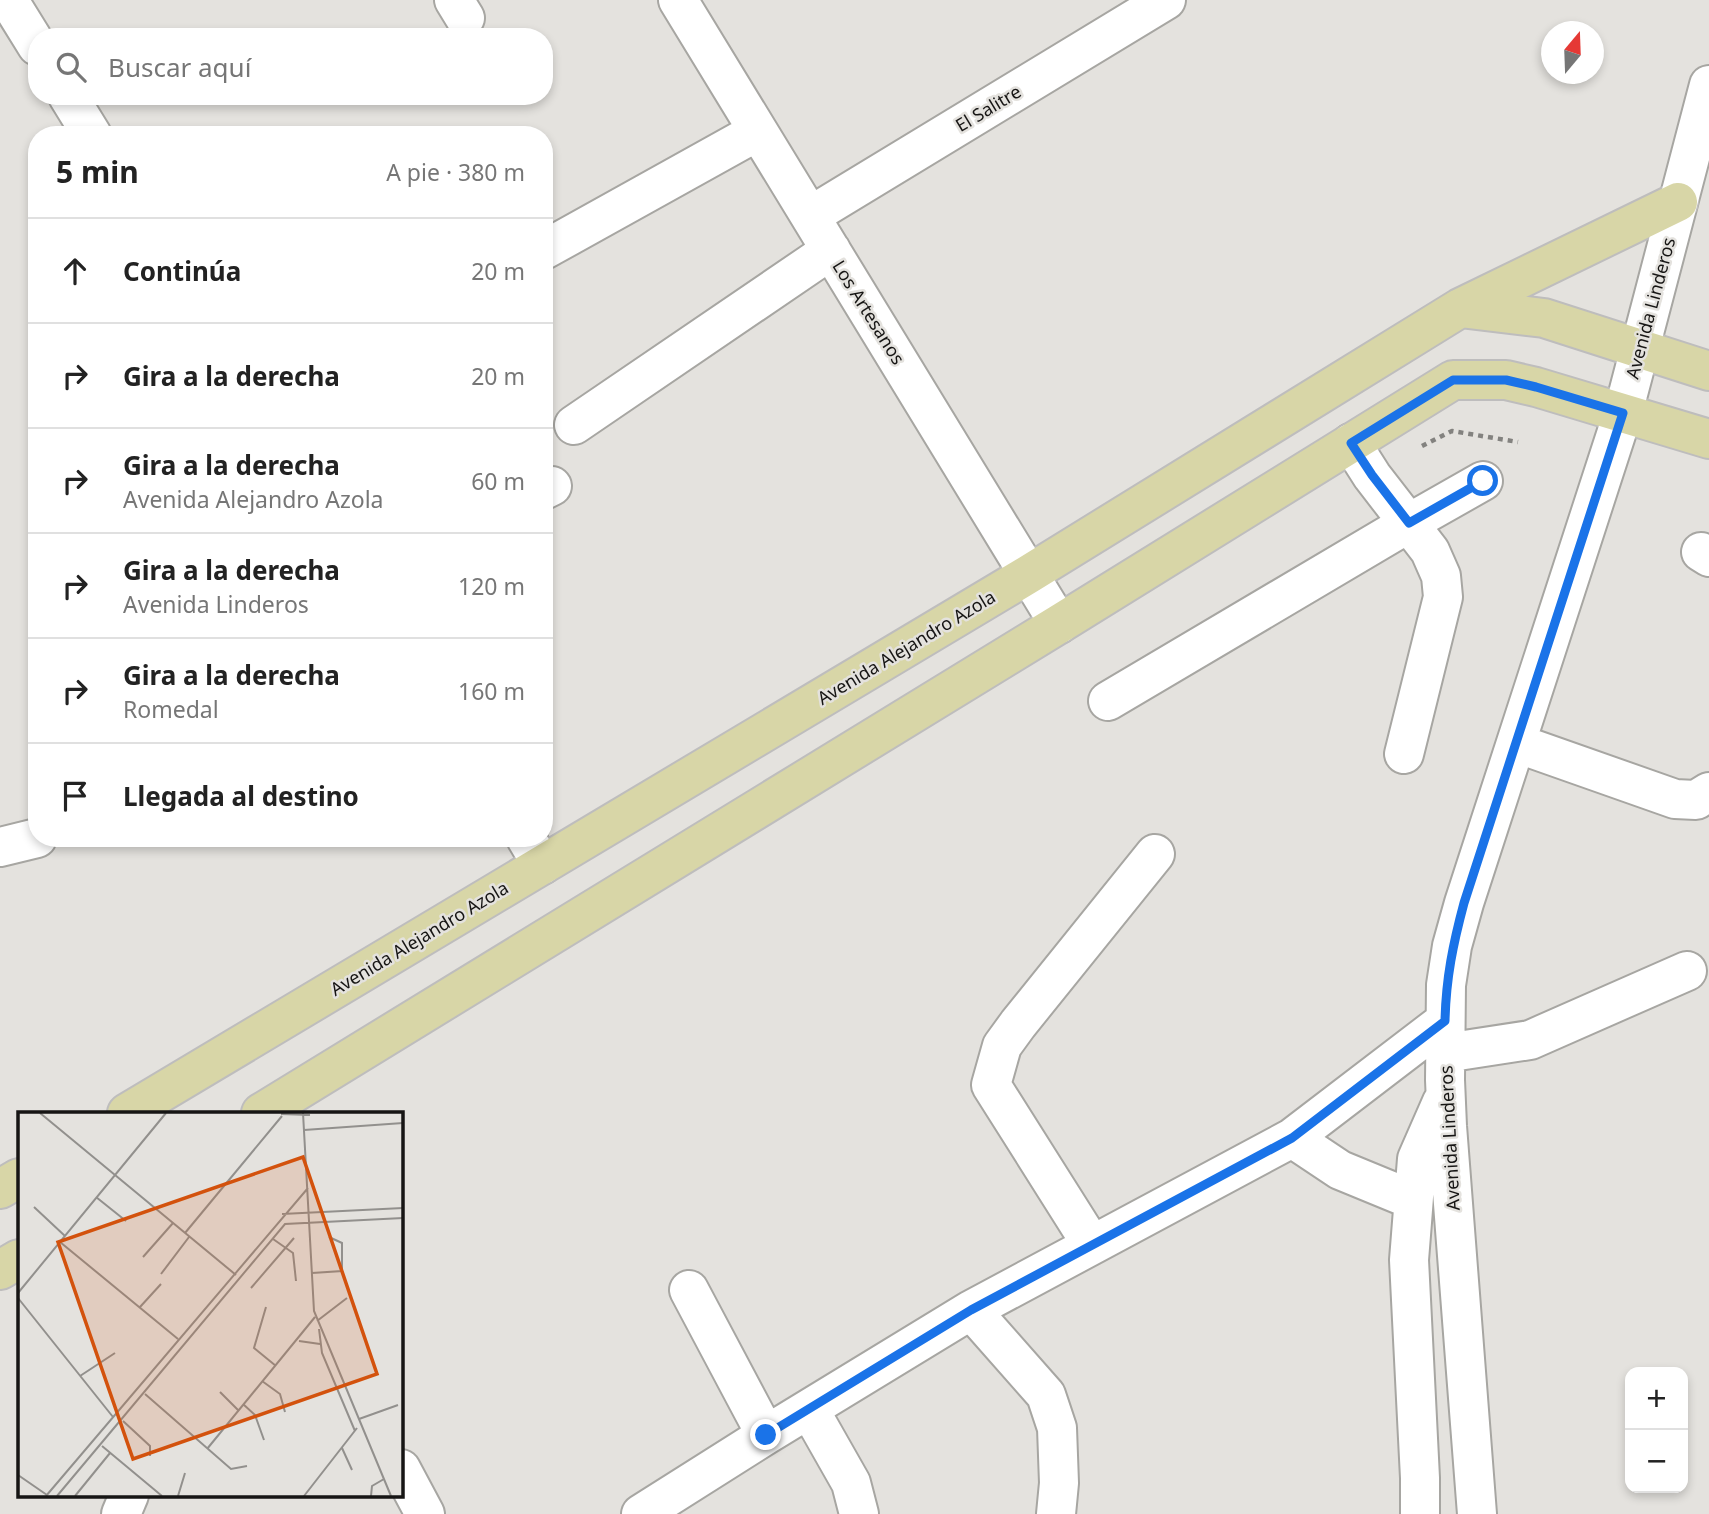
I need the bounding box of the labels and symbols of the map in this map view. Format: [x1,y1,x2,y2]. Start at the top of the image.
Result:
north arrow [1541,21,1604,84]
street label: El Salitre [951,79,1025,137]
street label: Avenida Linderos [1620,235,1680,381]
street label: Los Artesanos [827,255,911,369]
route start [1467,465,1498,496]
street label: Avenida Alejandro Azola [812,584,1000,710]
street label: Avenida Alejandro Azola [325,875,513,1001]
street label: Avenida Linderos [1433,1065,1465,1211]
inset map [18,1112,402,1496]
route end [750,1419,781,1450]

